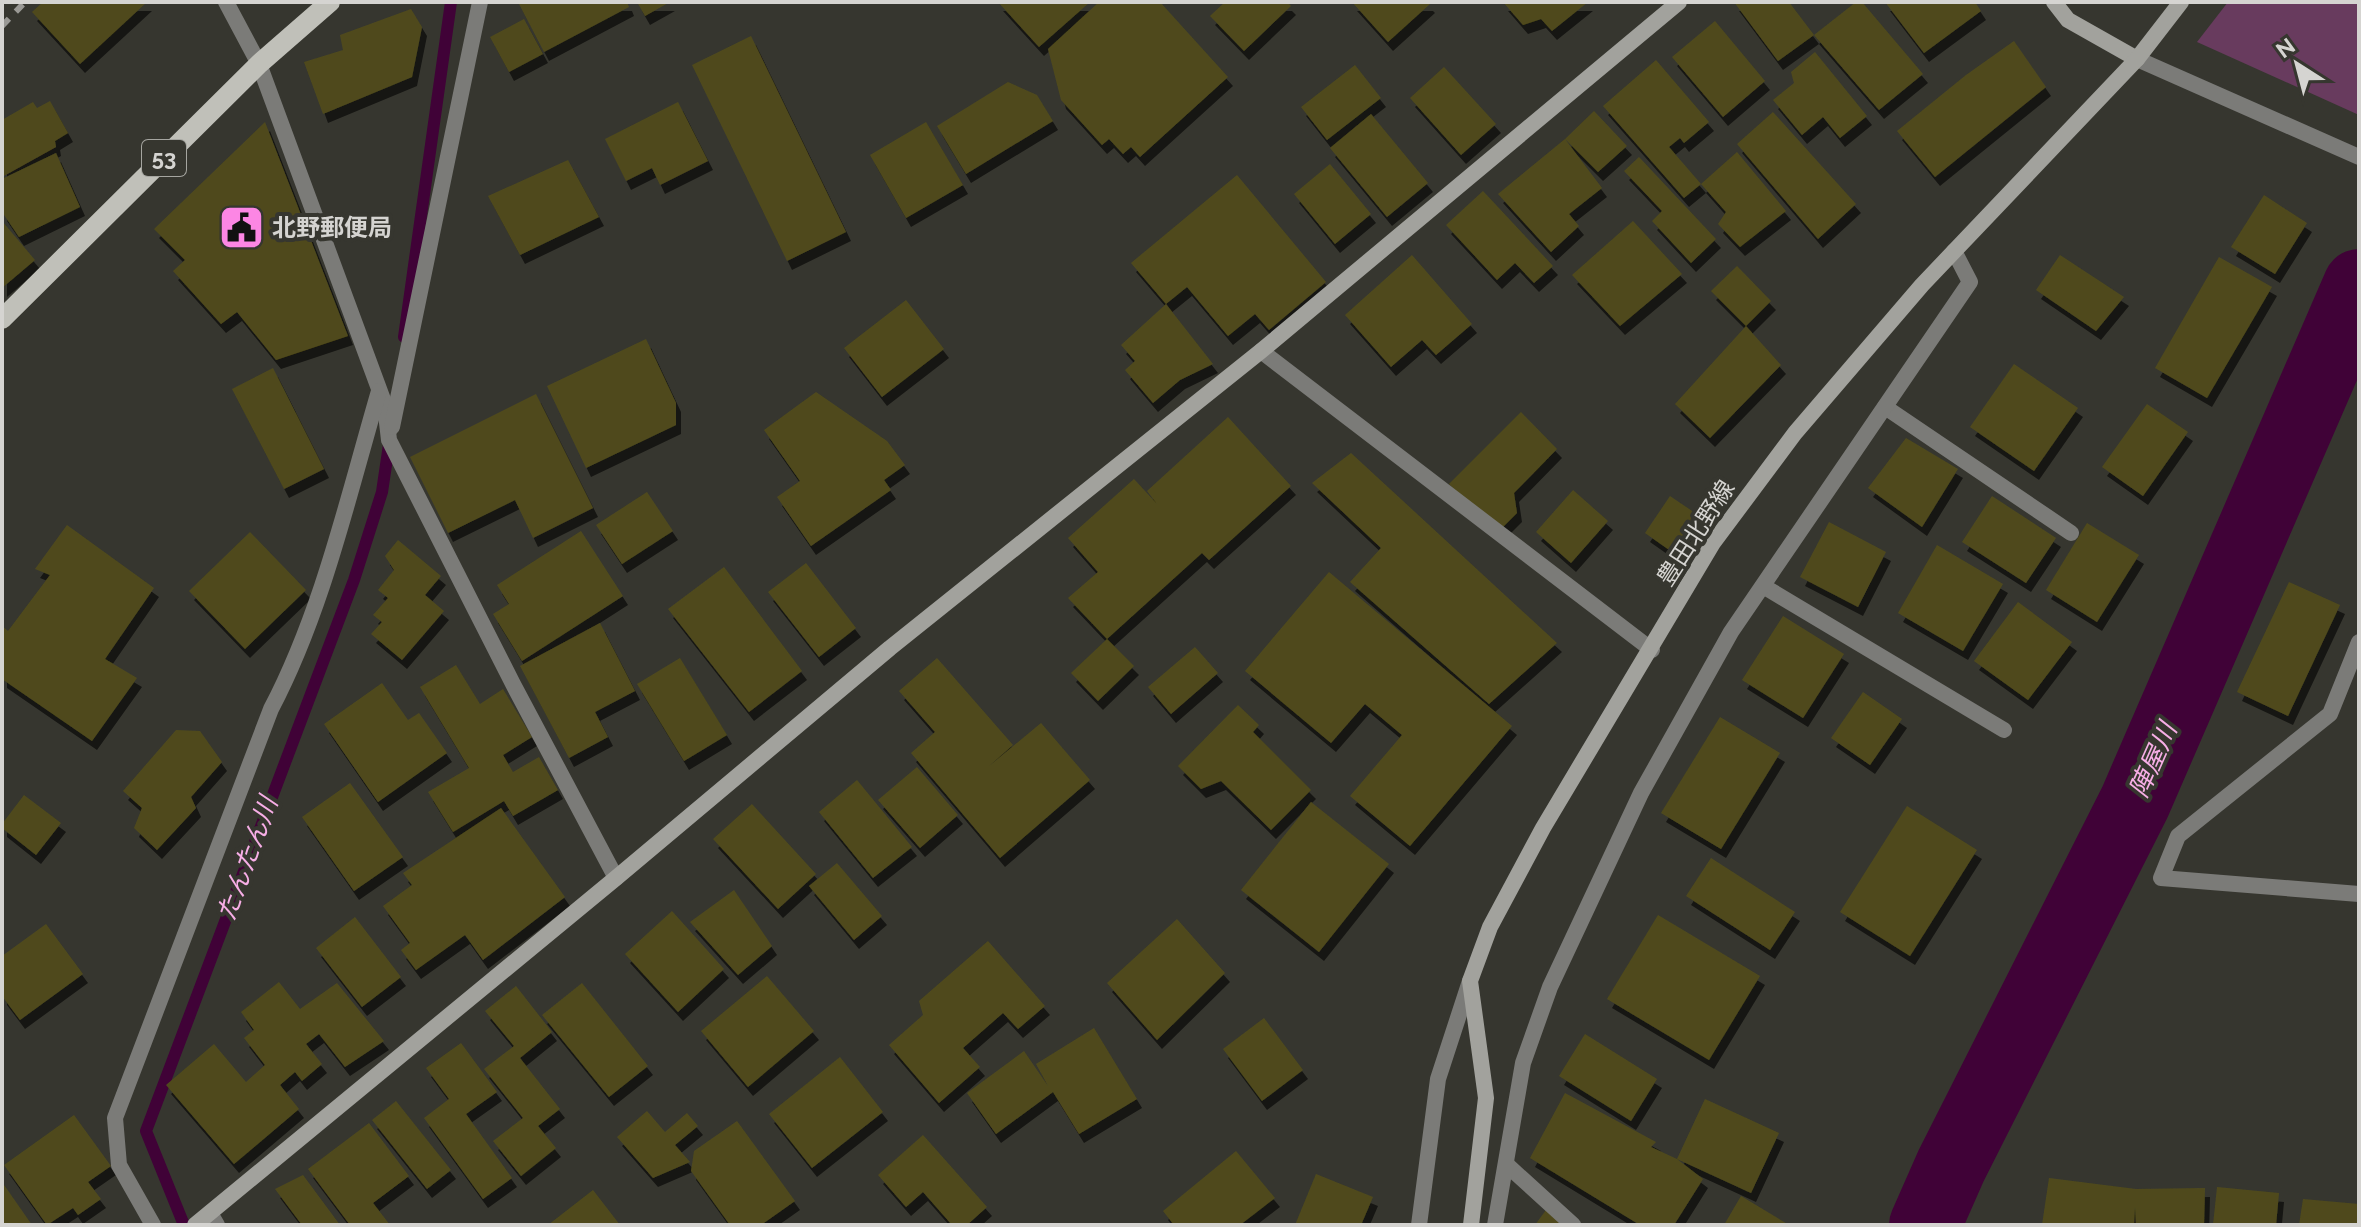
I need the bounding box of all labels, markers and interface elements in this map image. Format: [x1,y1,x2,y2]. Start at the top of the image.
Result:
north arrow [2257,24,2337,104]
text: N [2271,32,2300,63]
road number: 53 [142,140,186,176]
public building icon: 北野郵便局 [217,204,265,252]
place label: 北野郵便局 [272,213,392,242]
street label: 豊田北野線 [1651,475,1740,591]
water label: 陣屋川 [2123,716,2184,802]
water label: たんたん川 [211,790,284,925]

